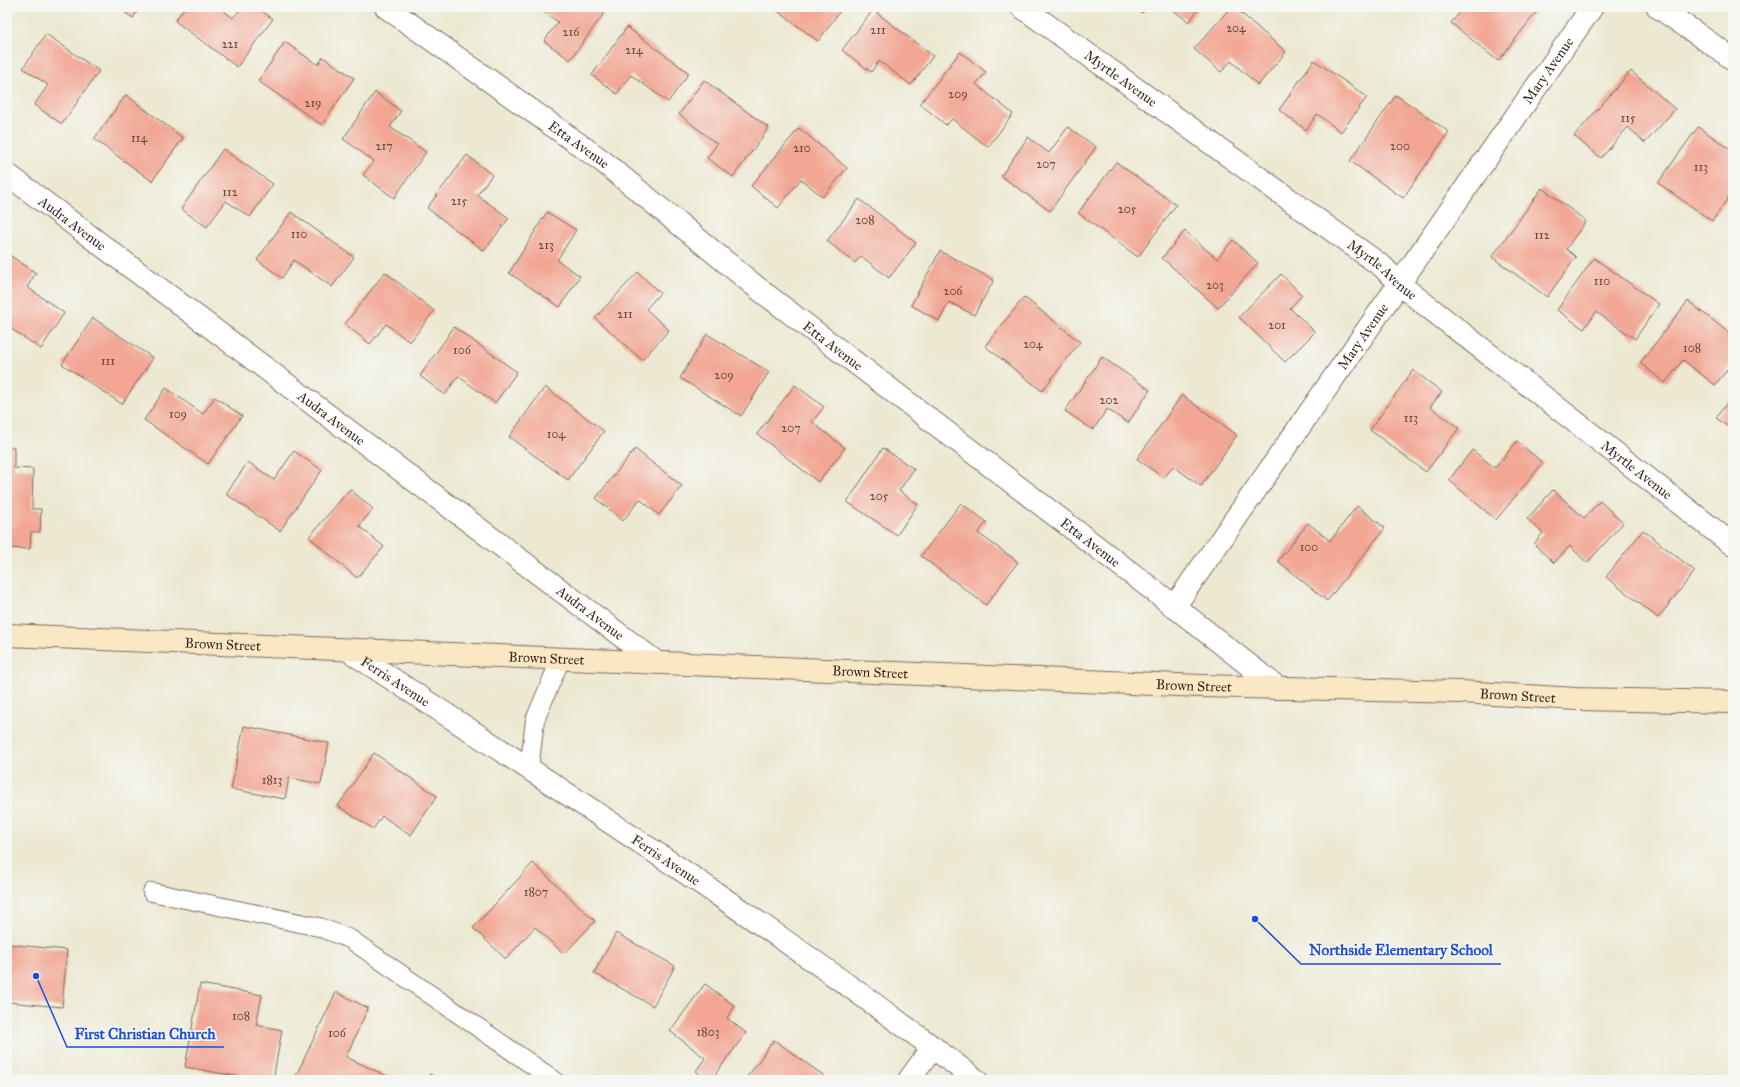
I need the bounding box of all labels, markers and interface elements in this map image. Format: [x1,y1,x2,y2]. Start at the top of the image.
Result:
house number: 204 [1226,21,1246,35]
house number: 211 [870,23,886,37]
house number: 216 [563,25,580,39]
street label: Mary Avenue [1519,34,1577,107]
house number: 221 [222,37,239,51]
house number: 214 [625,43,643,57]
street label: Myrtle Avenue [1081,47,1161,111]
house number: 209 [948,87,968,101]
house number: 219 [304,96,322,110]
house number: 115 [1621,111,1636,125]
street label: Etta Avenue [545,117,613,173]
house number: 114 [131,131,147,145]
house number: 217 [375,139,393,153]
house number: 200 [1390,139,1410,153]
house number: 210 [793,141,811,155]
house number: 207 [1036,157,1056,171]
house number: 113 [1694,160,1708,174]
house number: 112 [222,185,238,199]
street label: Audra Avenue [34,192,109,255]
house number: 215 [451,194,467,208]
house number: 205 [1118,202,1137,216]
house number: 208 [855,213,875,227]
house number: 110 [291,227,307,241]
house number: 112 [1534,228,1550,242]
street label: Myrtle Avenue [1344,236,1420,304]
house number: 213 [538,238,554,252]
house number: 110 [1594,274,1610,288]
house number: 203 [1206,278,1224,292]
house number: 206 [943,284,963,298]
street label: Mary Avenue [1334,300,1392,373]
house number: 211 [617,307,633,321]
street label: Etta Avenue [799,318,866,374]
house number: 201 [1268,318,1286,332]
house number: 204 [1023,337,1043,351]
house number: 108 [1683,341,1701,355]
house number: 106 [453,343,472,357]
house number: 111 [101,354,115,368]
house number: 209 [714,368,734,382]
street label: Audra Avenue [293,387,368,449]
house number: 202 [1100,393,1118,407]
house number: 109 [169,407,187,421]
house number: 113 [1404,411,1418,425]
house number: 207 [781,421,801,435]
house number: 104 [547,427,565,441]
street label: Myrtle Avenue [1598,437,1676,503]
house number: 205 [870,489,889,503]
street label: Etta Avenue [1057,514,1124,571]
house number: 100 [1300,540,1318,554]
street label: Audra Avenue [552,582,627,644]
street label: Brown Street [184,635,261,655]
street label: Brown Street [508,648,585,669]
street label: Ferris Avenue [358,653,433,711]
street label: Brown Street [832,662,909,682]
street label: Brown Street [1156,676,1232,696]
street label: Brown Street [1479,685,1556,707]
house number: 1813 [262,773,283,787]
street label: Ferris Avenue [628,831,704,889]
house number: 1807 [524,885,548,899]
callout: Northside Elementary School [1301,937,1501,964]
text: Northside Elementary School [1309,941,1494,960]
house number: 108 [232,1009,250,1023]
callout: First Christian Church [67,1020,224,1047]
text: First Christian Church [74,1025,216,1043]
house number: 1803 [697,1025,720,1039]
house number: 106 [328,1026,347,1040]

